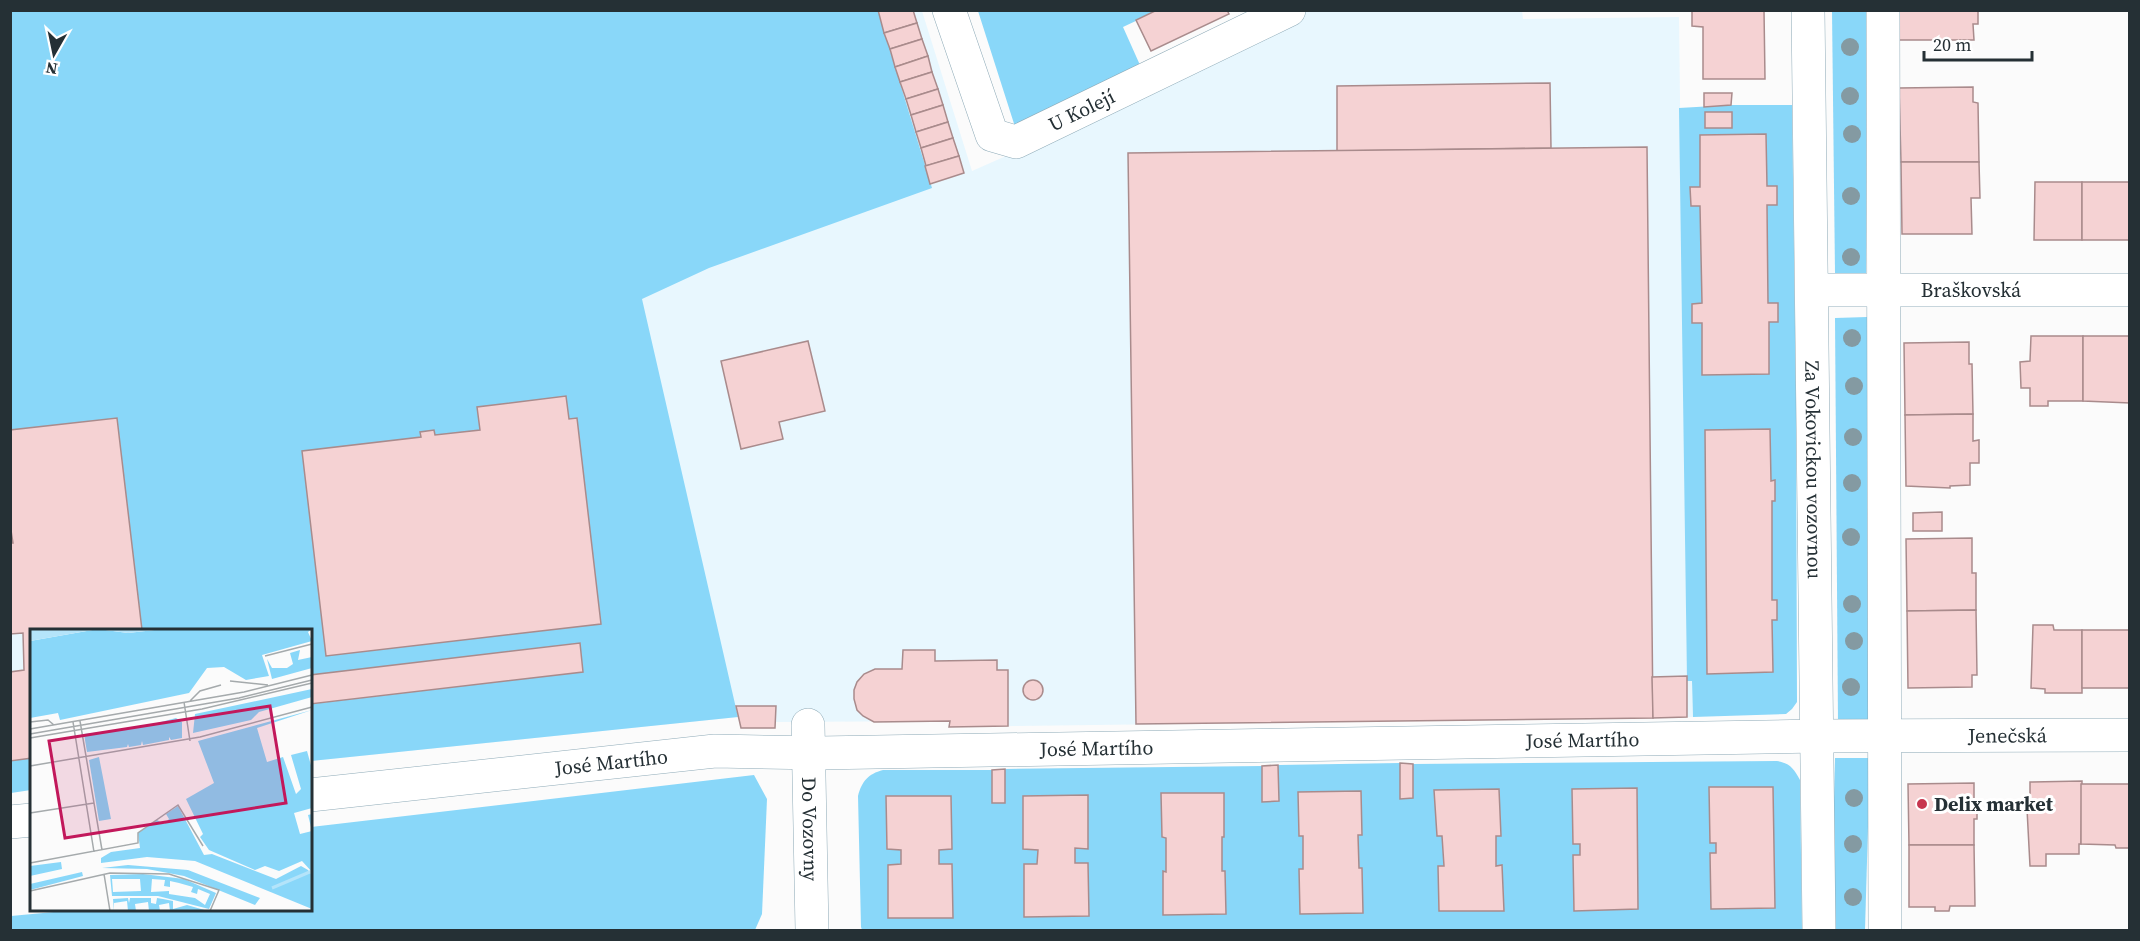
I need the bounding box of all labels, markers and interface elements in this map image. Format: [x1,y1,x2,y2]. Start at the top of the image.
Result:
north arrow [24,24,84,84]
scale bar [1924,24,2032,62]
text: 20 m [1933,32,1971,57]
text: N [44,57,59,81]
street label: U Kolejí [1044,82,1119,138]
street label: Braškovská [1921,276,2022,304]
street label: Za Vokovickou vozovnou [1798,361,1829,579]
inset map [30,629,312,911]
street label: Jenečská [1967,721,2048,750]
street label: José Martího [1524,725,1640,755]
street label: José Martího [1038,733,1154,763]
street label: José Martího [552,742,669,782]
street label: Do Vozovny [795,777,825,882]
place label: Delix market [1934,790,2054,818]
marker: Delix market [1915,797,1929,811]

